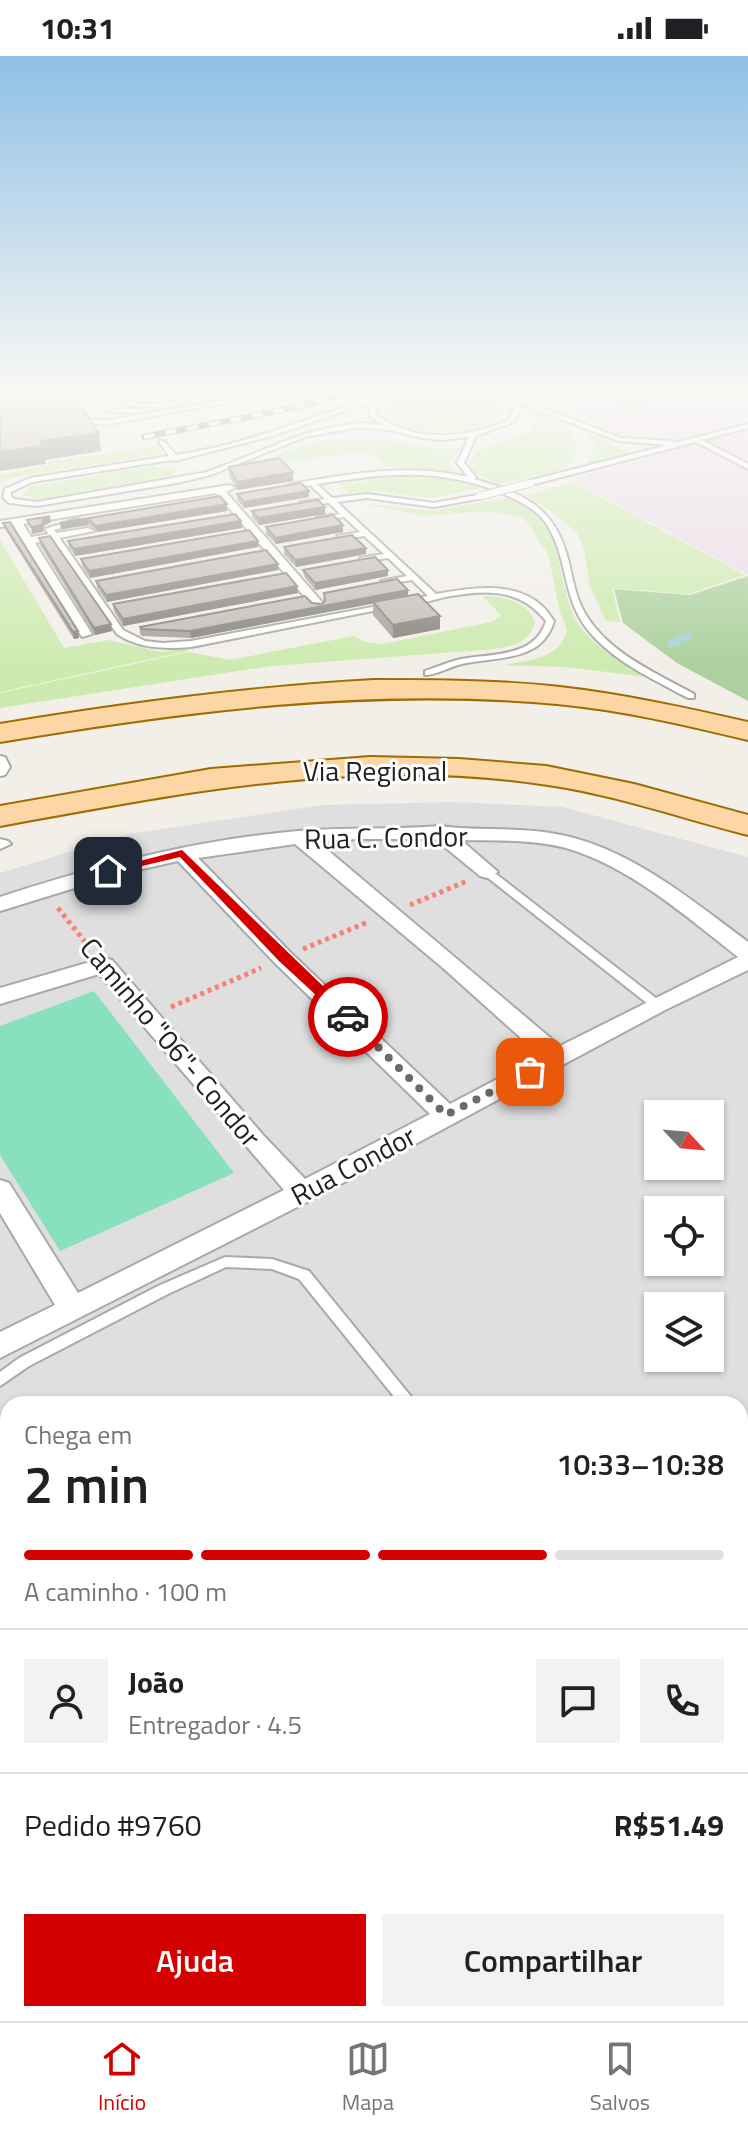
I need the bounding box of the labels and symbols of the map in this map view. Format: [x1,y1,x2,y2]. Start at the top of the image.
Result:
street label: Via Regional [303,749,447,792]
street label: Rua C. Condor [304,814,469,860]
pin [74,837,142,905]
street label: Caminho "06"- Condor [70,928,272,1157]
courier [308,977,388,1057]
pin [496,1038,564,1106]
north arrow [644,1100,724,1180]
street label: Rua Condor [283,1114,424,1216]

